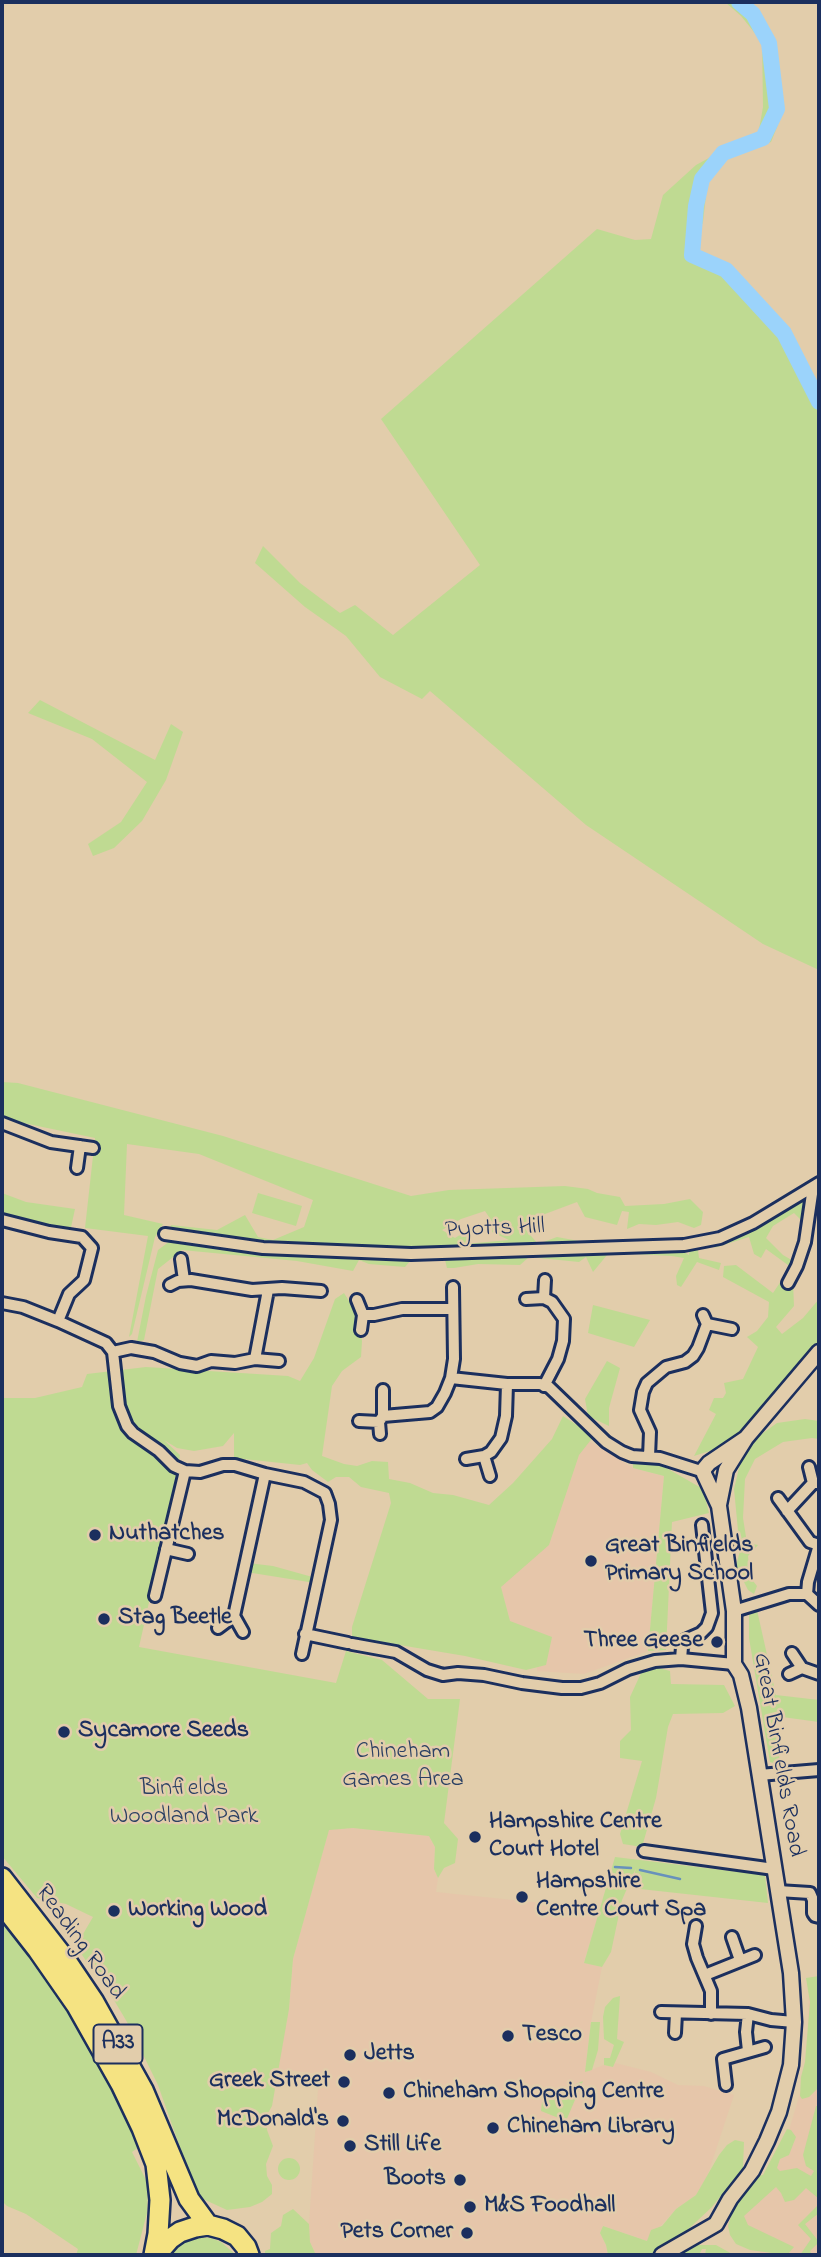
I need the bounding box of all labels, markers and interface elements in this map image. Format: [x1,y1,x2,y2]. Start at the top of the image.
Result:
street label: Pyotts Hill [445,1214,545,1246]
place label: Nuthatches [109,1521,224,1549]
marker: Nuthatches [87,1527,103,1543]
place label: Great Binfields Primary School [605,1533,754,1589]
marker: Great Binfields Primary School [583,1553,599,1569]
place label: Stag Beetle [118,1605,232,1633]
marker: Stag Beetle [96,1611,112,1627]
place label: Three Geese [583,1628,703,1656]
marker: Three Geese [709,1634,725,1650]
street label: Great Binfields Road [745,1651,809,1859]
place label: Sycamore Seeds [78,1718,249,1746]
marker: Sycamore Seeds [56,1724,72,1740]
park label: Chineham Games Area [342,1739,464,1795]
park label: Binfields Woodland Park [110,1776,258,1832]
place label: Hampshire Centre Court Hotel [489,1809,662,1865]
marker: Hampshire Centre Court Hotel [467,1829,483,1845]
place label: Hampshire Centre Court Spa [536,1869,706,1925]
street label: Reading Road [27,1880,131,2006]
marker: Hampshire Centre Court Spa [514,1889,530,1905]
place label: Working Wood [128,1897,267,1925]
marker: Working Wood [106,1903,122,1919]
place label: Tesco [522,2022,582,2050]
road number: A33 [94,2024,142,2064]
marker: Tesco [500,2028,516,2044]
place label: Jetts [364,2041,415,2069]
marker: Jetts [342,2047,358,2063]
place label: Greek Street [209,2068,330,2096]
marker: Greek Street [336,2074,352,2090]
place label: Chineham Shopping Centre [403,2079,664,2107]
marker: Chineham Shopping Centre [381,2085,397,2101]
place label: McDonald's [217,2107,329,2135]
marker: McDonald's [335,2113,351,2129]
place label: Chineham Library [507,2114,675,2142]
marker: Chineham Library [485,2120,501,2136]
place label: Still Life [364,2132,441,2160]
marker: Still Life [342,2138,358,2154]
place label: Boots [385,2166,446,2194]
marker: Boots [452,2172,468,2188]
place label: M&S Foodhall [484,2193,615,2221]
marker: M&S Foodhall [462,2199,478,2215]
place label: Pets Corner [340,2219,453,2247]
marker: Pets Corner [459,2225,475,2241]

